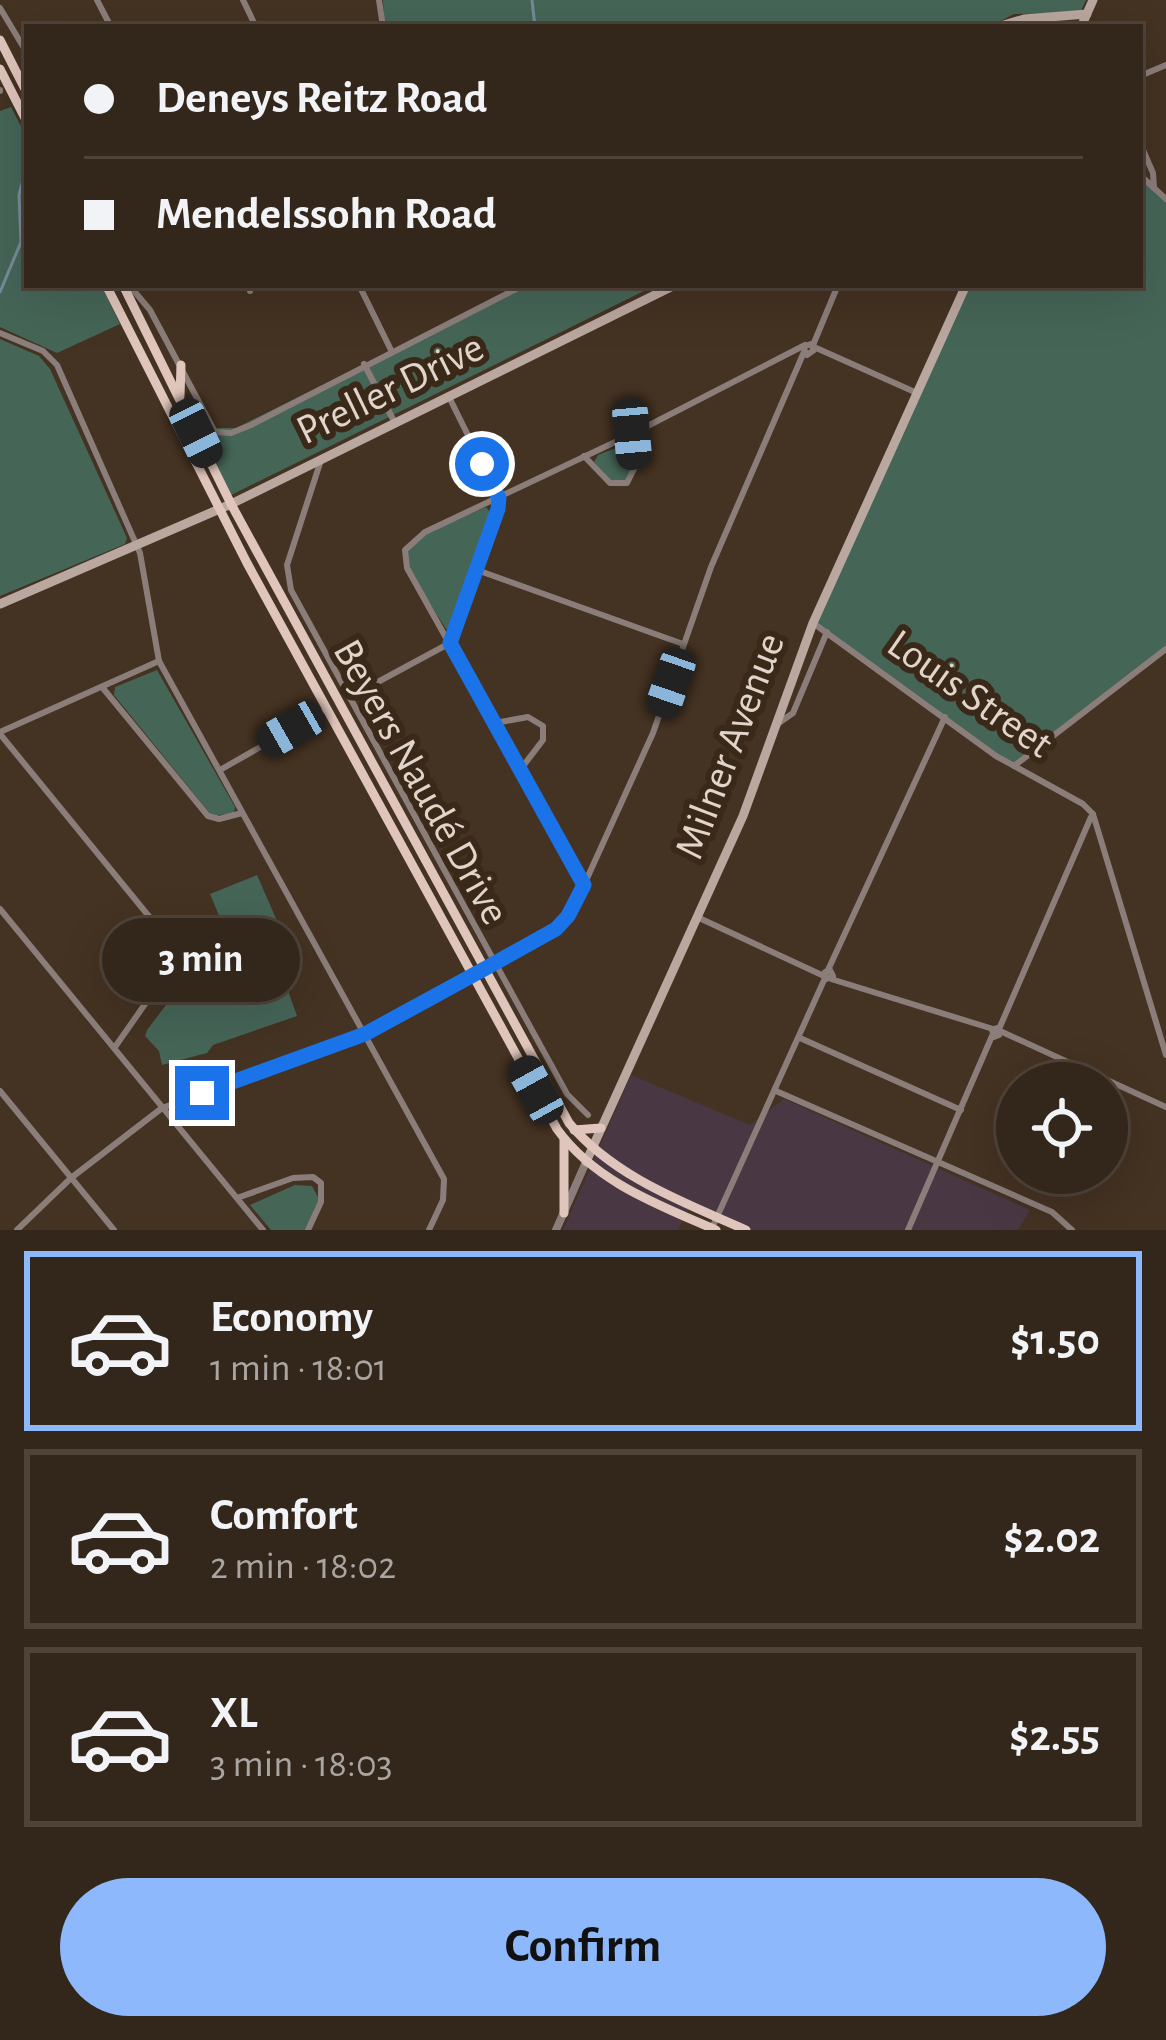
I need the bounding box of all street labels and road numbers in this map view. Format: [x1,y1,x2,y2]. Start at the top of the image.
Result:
street label: Preller Drive [290,326,490,452]
street label: Louis Street [880,622,1060,766]
street label: Milner Avenue [668,628,792,864]
street label: Beyers Naudé Drive [325,633,517,931]

